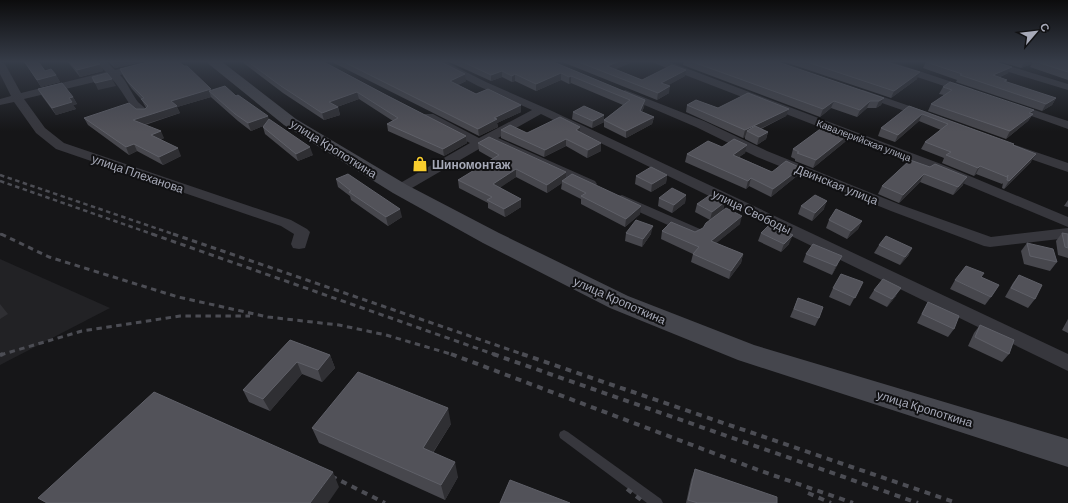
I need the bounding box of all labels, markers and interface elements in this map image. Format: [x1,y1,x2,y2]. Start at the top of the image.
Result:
north arrow [1016,12,1056,52]
text: С [1038,21,1053,34]
street label: улица Кропоткина [288,116,380,181]
street label: Кавалерийская улица [815,116,913,164]
street label: улица Плеханова [90,151,186,196]
shop icon: Шиномонтаж [411,155,429,173]
place label: Шиномонтаж [432,157,511,171]
street label: Двинская улица [793,161,881,208]
street label: улица Свободы [710,186,794,237]
street label: улица Кропоткина [571,273,669,328]
street label: улица Кропоткина [875,387,975,430]

